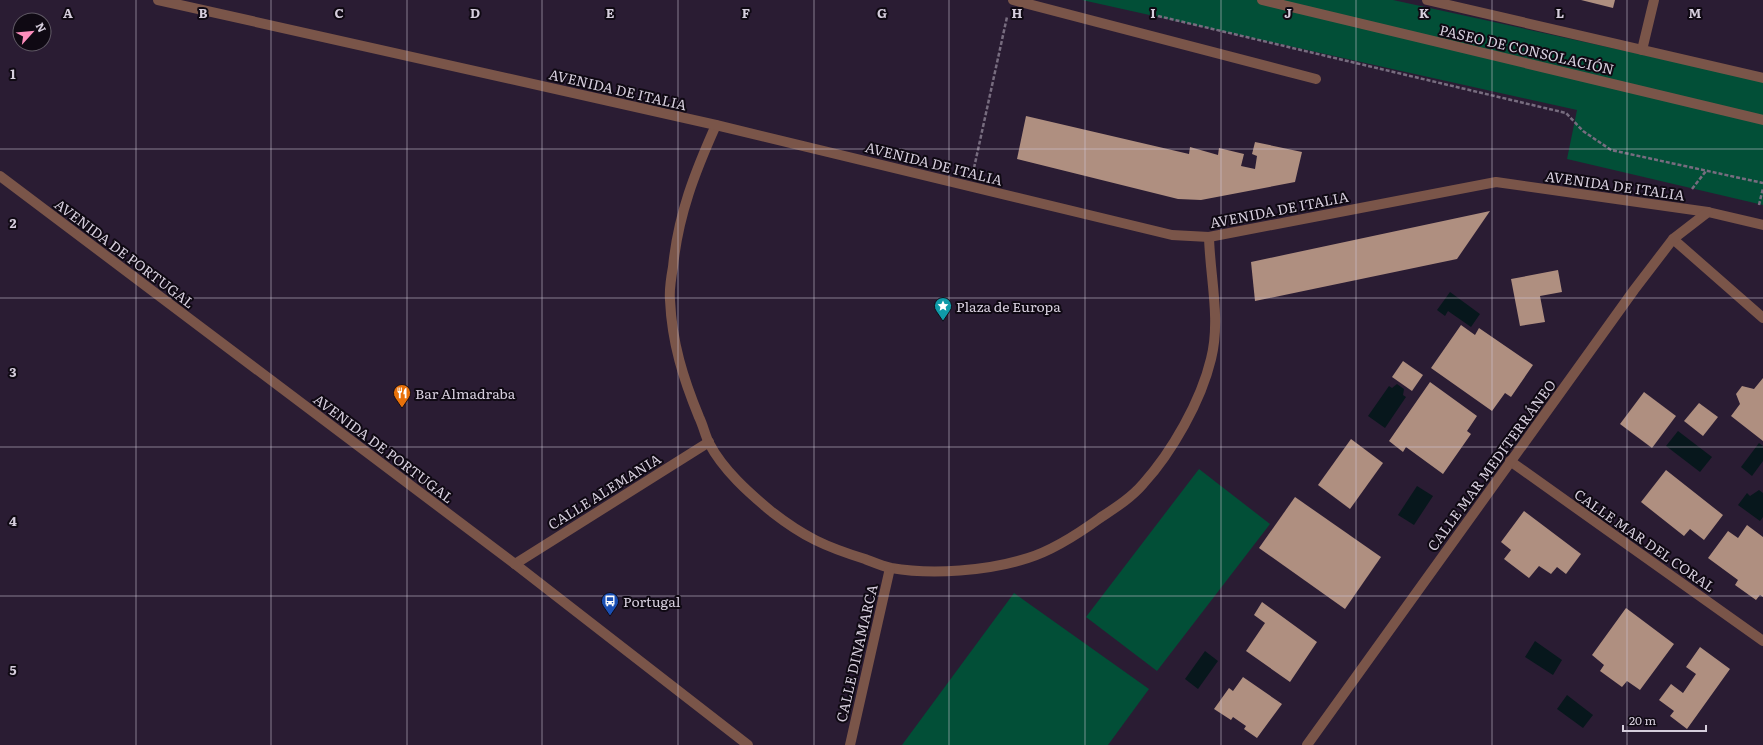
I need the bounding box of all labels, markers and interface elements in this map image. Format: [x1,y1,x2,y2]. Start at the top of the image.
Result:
text: A [63,3,73,22]
text: B [199,3,208,22]
text: C [334,3,344,22]
text: D [470,3,480,22]
text: E [606,3,615,22]
text: F [742,3,750,22]
text: G [877,3,887,22]
text: H [1012,3,1023,22]
text: I [1150,3,1156,22]
text: J [1284,3,1292,22]
text: K [1419,3,1430,22]
text: L [1556,3,1564,22]
text: M [1689,3,1702,22]
north arrow [12,12,52,52]
text: N [33,19,51,35]
street label: PASEO DE CONSOLACIÓN [1438,19,1616,79]
street label: AVENIDA DE ITALIA [547,63,690,115]
text: 1 [10,64,16,83]
street label: AVENIDA DE ITALIA [863,136,1005,190]
street label: AVENIDA DE ITALIA [1544,165,1687,205]
street label: AVENIDA DE ITALIA [1208,186,1351,232]
street label: AVENIDA DE PORTUGAL [51,194,199,312]
text: 2 [10,213,17,232]
place icon: Plaza de Europa [933,296,953,321]
place label: Plaza de Europa [956,296,1061,316]
text: 3 [9,362,17,381]
street label: CALLE MAR MEDITERRÁNEO [1422,375,1560,555]
restaurant icon: Bar Almadraba [392,383,412,408]
place label: Bar Almadraba [415,383,516,403]
street label: AVENIDA DE PORTUGAL [310,389,458,507]
street label: CALLE ALEMANIA [544,448,665,534]
street label: CALLE MAR DEL CORAL [1571,484,1719,596]
text: 4 [9,511,17,530]
street label: CALLE DINAMARCA [830,581,882,724]
bus stop icon: Portugal [600,591,620,616]
place label: Portugal [623,591,681,611]
text: 5 [9,660,17,679]
scale bar [1623,707,1706,733]
text: 20 m [1629,711,1656,729]

